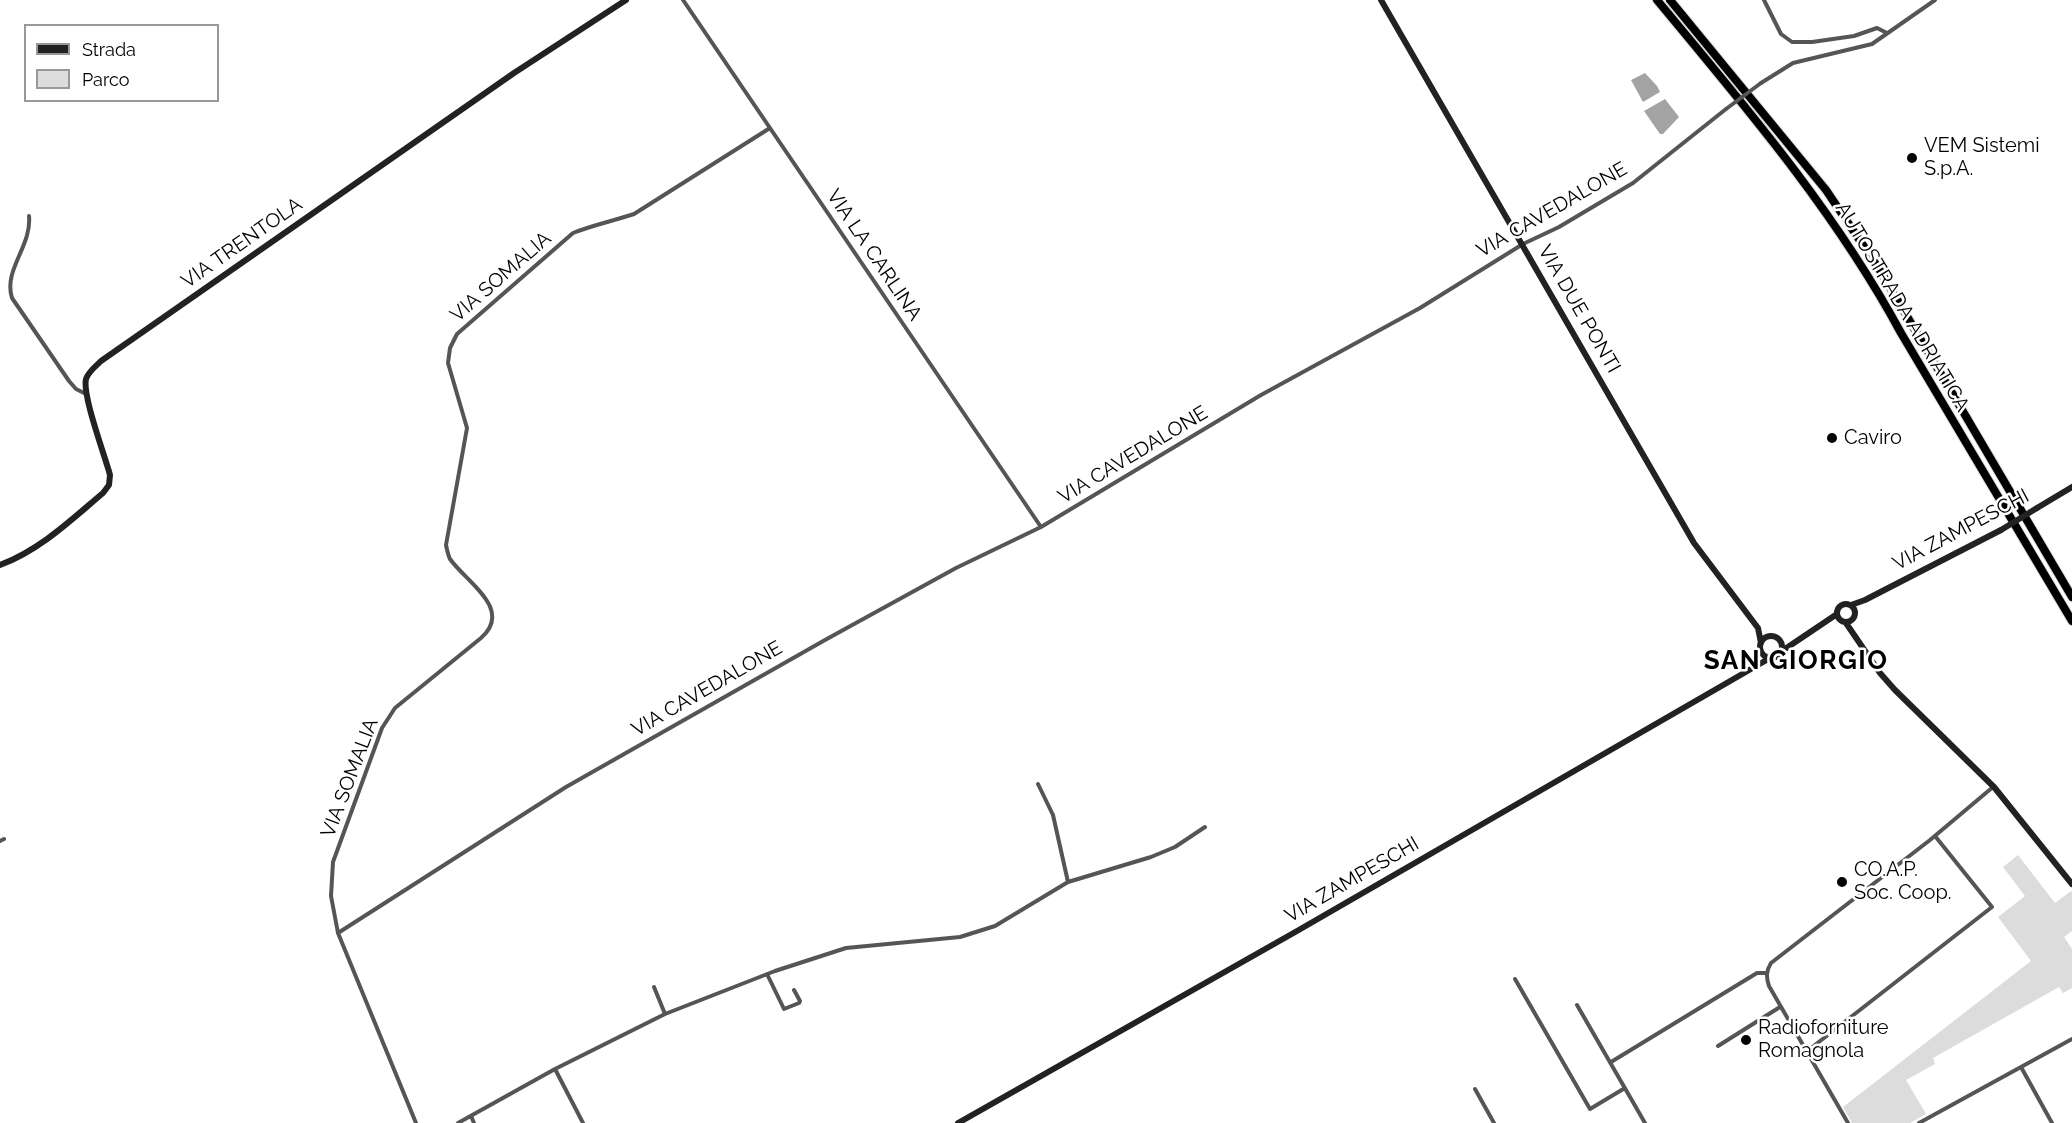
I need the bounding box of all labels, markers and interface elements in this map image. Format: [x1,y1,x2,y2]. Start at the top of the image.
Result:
legend [24,24,219,102]
text: Strada [82,39,136,60]
text: Parco [82,69,129,90]
place label: VEM Sistemi S.p.A. [1924,134,2040,181]
marker: VEM Sistemi S.p.A. [1905,151,1919,165]
street label: VIA CAVEDALONE [1472,157,1632,263]
street label: VIA LA CARLINA [821,185,927,325]
street label: VIA TRENTOLA [177,192,307,294]
street label: AUTOSTRADA ADRIATICA [1830,198,1974,416]
street label: VIA SOMALIA [446,227,556,327]
street label: VIA DUE PONTI [1533,241,1625,377]
street label: VIA CAVEDALONE [1054,401,1212,509]
place label: Caviro [1844,426,1902,450]
marker: Caviro [1825,431,1839,445]
street label: VIA ZAMPESCHI [1889,484,2033,576]
street label: VIA CAVEDALONE [627,636,787,742]
district label: SAN GIORGIO [1704,645,1888,677]
street label: VIA SOMALIA [316,715,384,841]
street label: VIA ZAMPESCHI [1281,832,1423,928]
place label: CO.A.P. Soc. Coop. [1854,858,1952,905]
marker: CO.A.P. Soc. Coop. [1835,875,1849,889]
place label: Radioforniture Romagnola [1758,1016,1889,1063]
marker: Radioforniture Romagnola [1739,1033,1753,1047]

